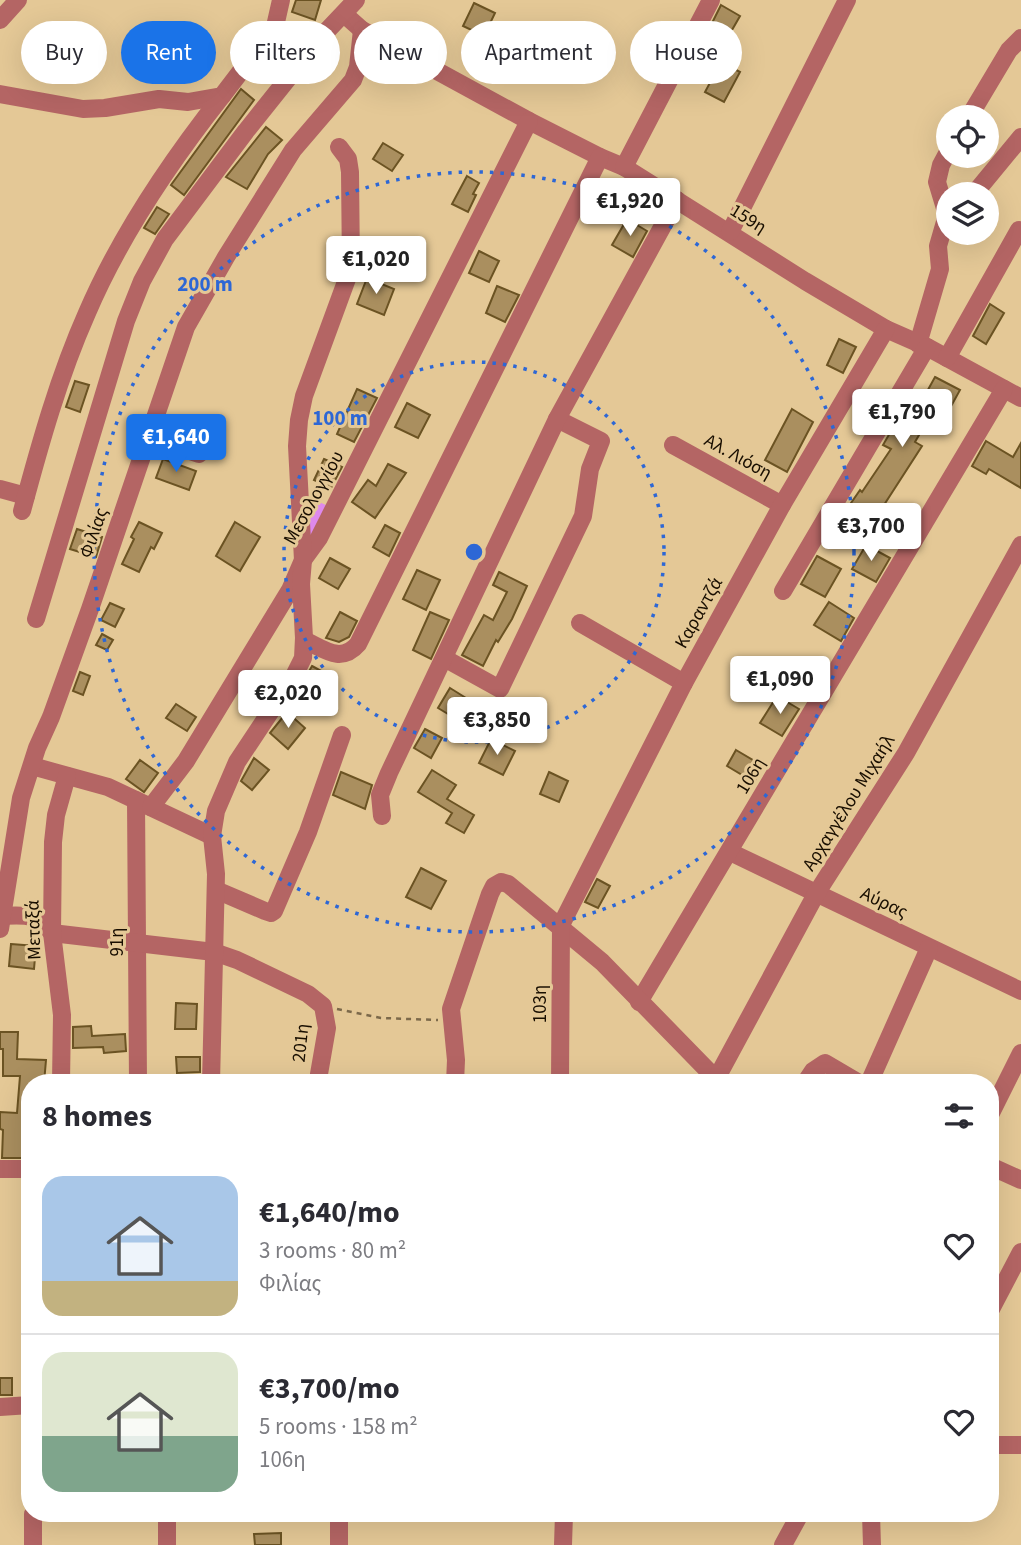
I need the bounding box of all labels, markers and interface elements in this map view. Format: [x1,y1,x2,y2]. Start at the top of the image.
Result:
chip: Buy [21,21,107,84]
chip: Rent [121,21,216,84]
chip: Filters [230,21,340,84]
chip: New [354,21,447,84]
chip: Apartment [461,21,616,84]
chip: House [630,21,742,84]
map controls [936,105,999,245]
button: locate [936,105,999,168]
pin: €1,920 [573,178,687,238]
button: layers [936,182,999,245]
text: €1,920 [596,184,664,217]
street label: 159η [724,197,772,241]
pin: €1,020 [319,236,433,296]
text: €1,020 [342,242,410,275]
text: 200 m [177,269,233,299]
pin: €1,790 [845,390,959,449]
text: €1,790 [868,395,936,428]
text: 100 m [312,403,368,433]
pin: €1,640 [119,414,233,474]
text: €1,640 [142,420,210,453]
street label: Αλ. Λιόση [699,427,777,487]
street label: Μεσολογγίου [277,446,351,550]
street label: Φιλίας [73,504,115,562]
pin: €3,700 [814,504,928,563]
text: €3,700 [837,509,905,542]
centre of rings [462,540,486,564]
street label: Καραντζά [668,572,730,654]
pin: €1,090 [723,656,837,716]
text: €1,090 [746,662,814,695]
pin: €2,020 [231,670,345,730]
text: €2,020 [254,676,322,709]
pin: €3,850 [440,698,554,757]
text: €3,850 [463,703,531,736]
street label: Αρχαγγέλου Μιχαήλ [796,729,902,877]
street label: 106η [729,752,773,800]
street label: Αύρας [856,880,912,926]
street label: Μεταξά [19,899,49,960]
street label: 91η [104,927,131,957]
street label: 103η [527,985,554,1023]
street label: 201η [286,1022,316,1064]
text: 8 homes [42,1095,152,1138]
icon: filters [940,1097,978,1135]
text: €1,640/mo [259,1191,400,1234]
icon: home [98,1204,182,1288]
icon: heart [940,1227,978,1265]
text: 3 rooms · 80 m² [259,1234,406,1267]
text: Φιλίας [259,1267,321,1300]
text: €3,700/mo [259,1367,400,1410]
icon: home [98,1380,182,1464]
icon: heart [940,1403,978,1441]
text: 5 rooms · 158 m² [259,1410,418,1443]
text: 106η [259,1443,306,1476]

